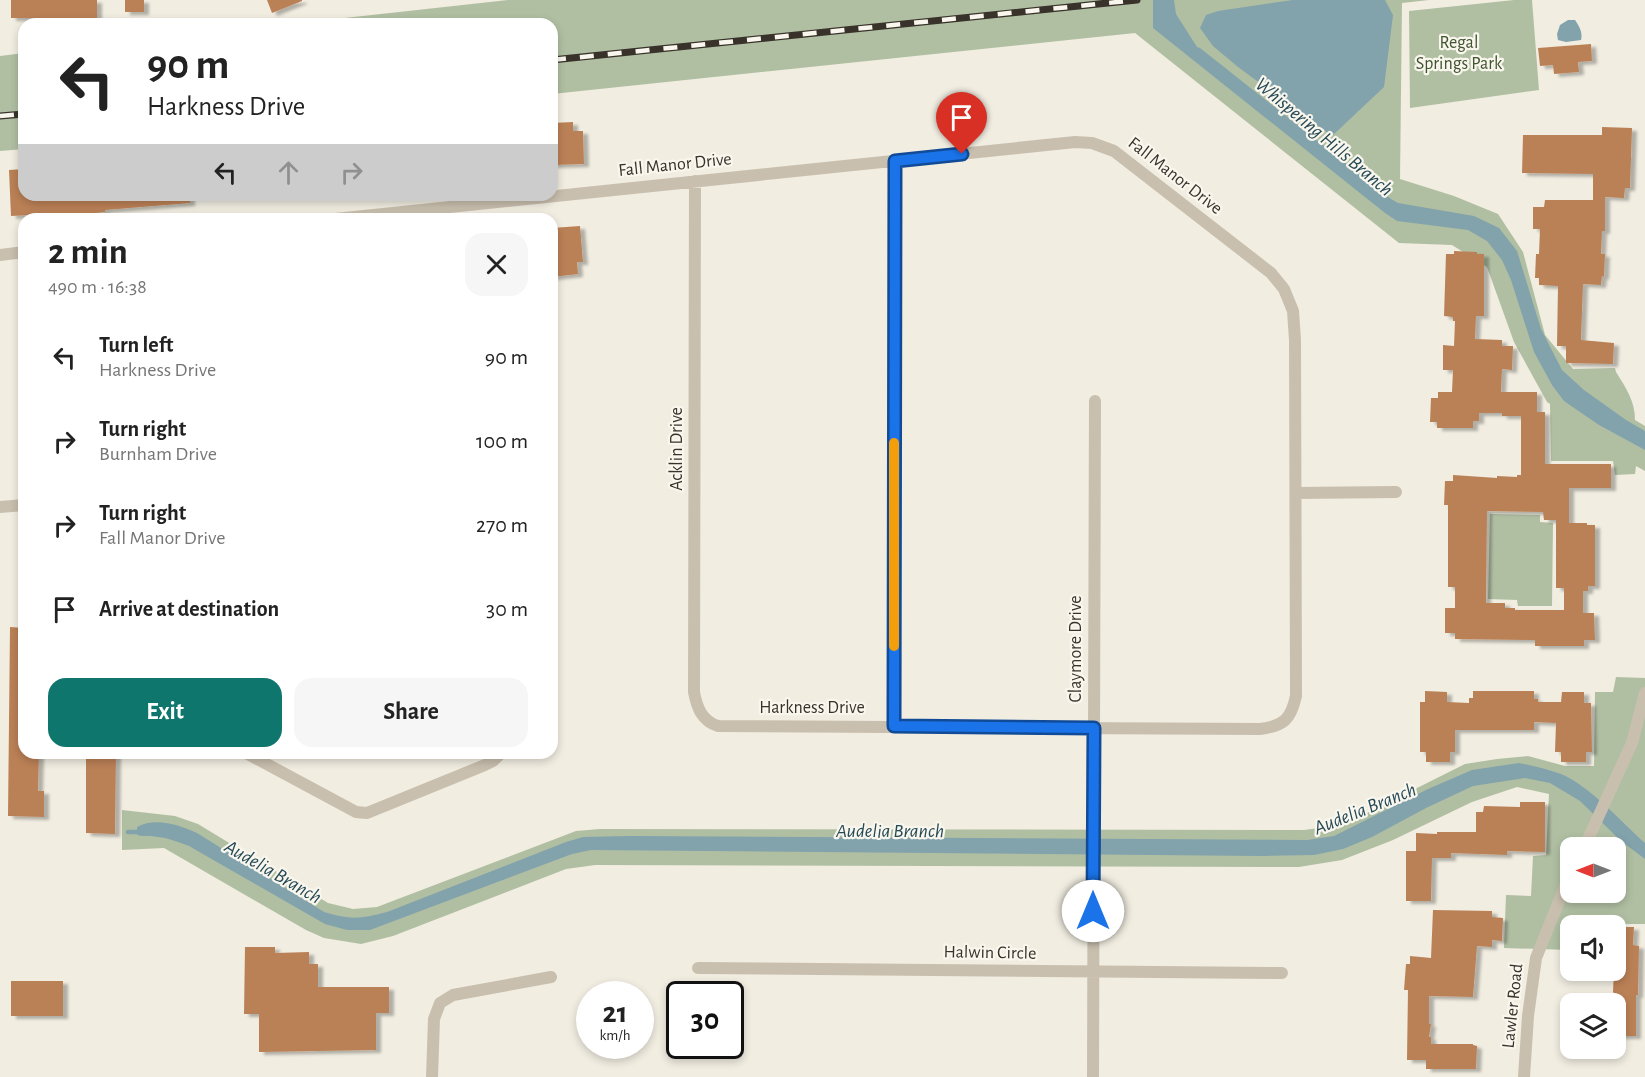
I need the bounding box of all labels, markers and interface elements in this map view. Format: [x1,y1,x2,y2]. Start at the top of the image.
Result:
park label: Regal Springs Park [1416,34,1503,73]
icon: left [48,42,126,120]
text: 90 m [147,44,229,86]
water label: Whispering Hills Branch [1252,74,1396,200]
pin [936,92,987,154]
text: Harkness Drive [147,93,305,120]
icon: arrive [945,101,978,134]
street label: Fall Manor Drive [1125,134,1225,218]
street label: Fall Manor Drive [617,150,733,180]
icon: left [209,156,242,189]
icon: ahead [272,156,305,189]
icon: right [335,156,368,189]
button: close [465,233,528,296]
text: 2 min [48,234,128,270]
text: 490 m · 16:38 [48,277,147,297]
text: Turn left [99,334,173,356]
icon: left [48,341,81,374]
text: 90 m [485,346,528,368]
text: Harkness Drive [99,360,216,380]
street label: Acklin Drive [668,407,686,491]
text: Turn right [99,418,186,440]
icon: right [48,425,81,458]
text: 100 m [476,430,528,452]
text: Burnham Drive [99,444,217,464]
text: Turn right [99,502,186,524]
icon: right [48,509,81,542]
text: 270 m [476,514,528,536]
text: Fall Manor Drive [99,528,225,548]
icon: arrive [48,593,81,626]
street label: Claymore Drive [1067,595,1085,703]
text: Arrive at destination [99,598,279,620]
text: 30 m [486,598,528,620]
button: Exit [48,678,282,747]
button: Share [294,678,528,747]
street label: Harkness Drive [759,699,865,717]
water label: Audelia Branch [1310,779,1419,839]
water label: Audelia Branch [835,821,944,841]
water label: Audelia Branch [220,836,325,908]
north arrow [1560,837,1626,903]
map controls [1560,837,1626,1059]
position arrow [1061,879,1125,943]
button: sound [1560,915,1626,981]
street label: Halwin Circle [944,943,1036,963]
street label: Lawler Road [1500,963,1526,1049]
speed limit sign: 30 [666,981,744,1059]
button: layers [1560,993,1626,1059]
text: 21 [603,998,627,1028]
text: km/h [600,1028,630,1043]

